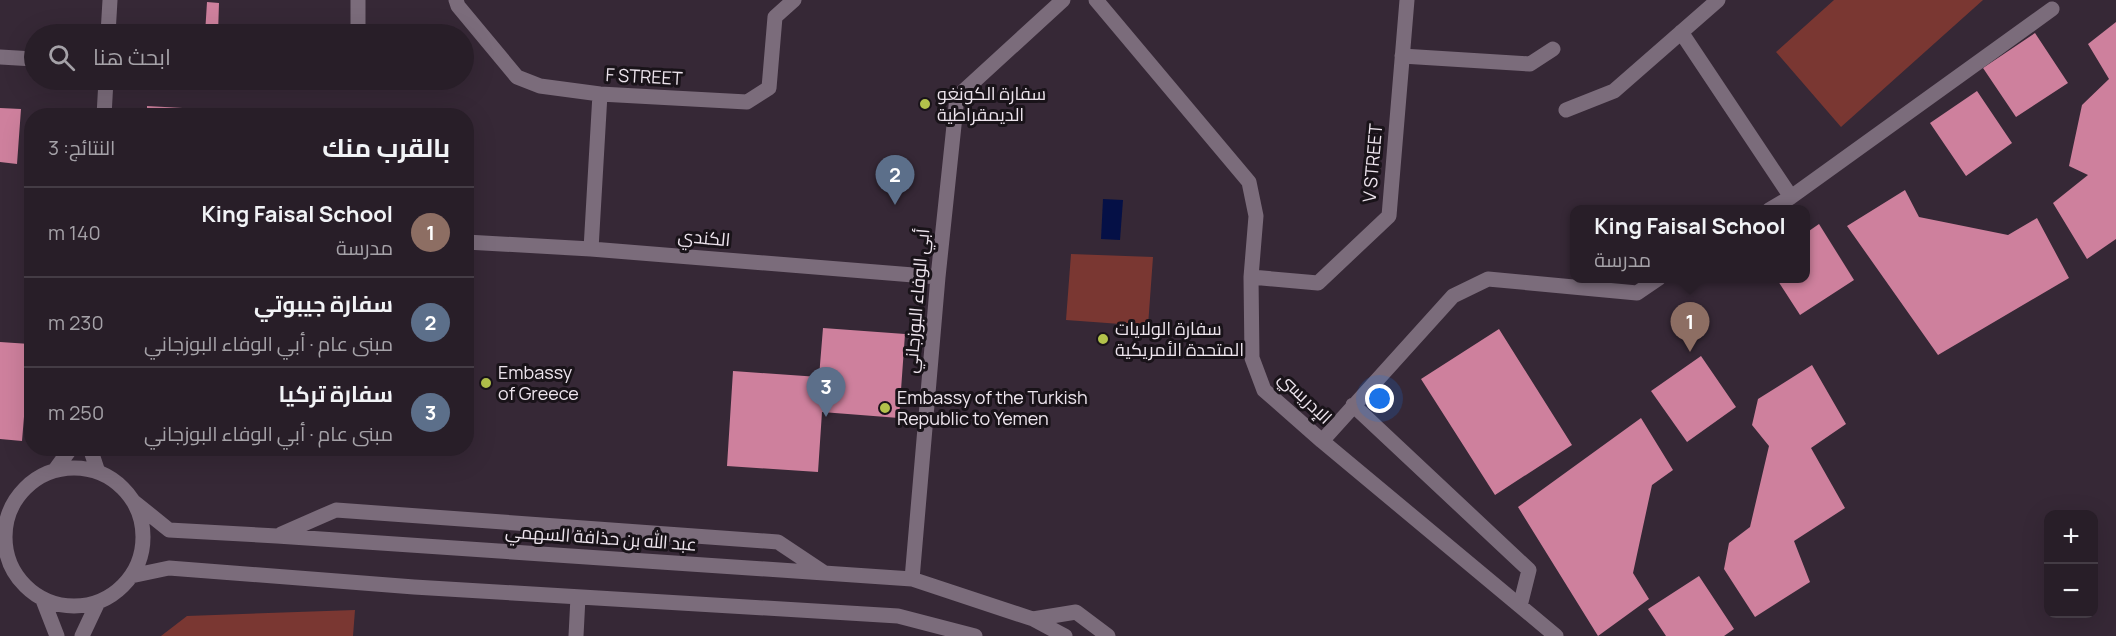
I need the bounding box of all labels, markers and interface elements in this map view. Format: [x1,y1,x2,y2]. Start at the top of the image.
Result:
search box [24,24,474,90]
icon: search [45,41,78,74]
text: ابحث هنا [93,42,171,72]
street label: F STREET [605,62,683,90]
place label: سفارة الكونغو الديمقراطية [937,81,1046,126]
marker: سفارة الكونغو الديمقراطية [918,97,932,111]
street label: V STREET [1357,122,1387,203]
text: بالقرب منك [322,129,450,165]
text: النتائج: 3 [48,134,115,161]
pin: 2 [876,156,914,205]
text: King Faisal School [202,199,393,229]
popup [1570,205,1810,283]
text: King Faisal School [1594,211,1786,241]
text: 140 m [48,219,101,246]
text: 1 [426,219,435,246]
street label: الكندي [677,223,731,254]
street label: أبي الوفاء البوزجاني [898,227,937,375]
text: مدرسة [336,234,393,261]
text: مدرسة [1594,246,1651,273]
text: سفارة جيبوتي [254,289,393,319]
pin: 1 [1670,302,1710,352]
text: 230 m [48,309,104,336]
text: 2 [425,309,436,336]
place label: سفارة الولايات المتحدة الأمريكية [1115,316,1244,361]
text: مبنى عام · أبي الوفاء البوزجاني [144,330,393,357]
marker: سفارة الولايات المتحدة الأمريكية [1096,332,1110,346]
place label: Embassy of Greece [498,360,579,405]
street label: الإدريسي [1272,366,1338,430]
pin: 3 [806,368,846,417]
marker: Embassy of Greece [479,376,493,390]
text: سفارة تركيا [279,379,393,409]
your location [1365,384,1394,413]
place label: Embassy of the Turkish Republic to Yemen [897,385,1088,430]
text: 250 m [48,399,104,426]
text: 3 [425,399,436,426]
marker: Embassy of the Turkish Republic to Yemen [878,401,892,415]
text: مبنى عام · أبي الوفاء البوزجاني [144,420,393,447]
map controls [2044,510,2098,618]
button: + [2044,510,2098,564]
street label: عبد الله بن حذافة السهمي [504,518,698,559]
button: − [2044,564,2098,618]

